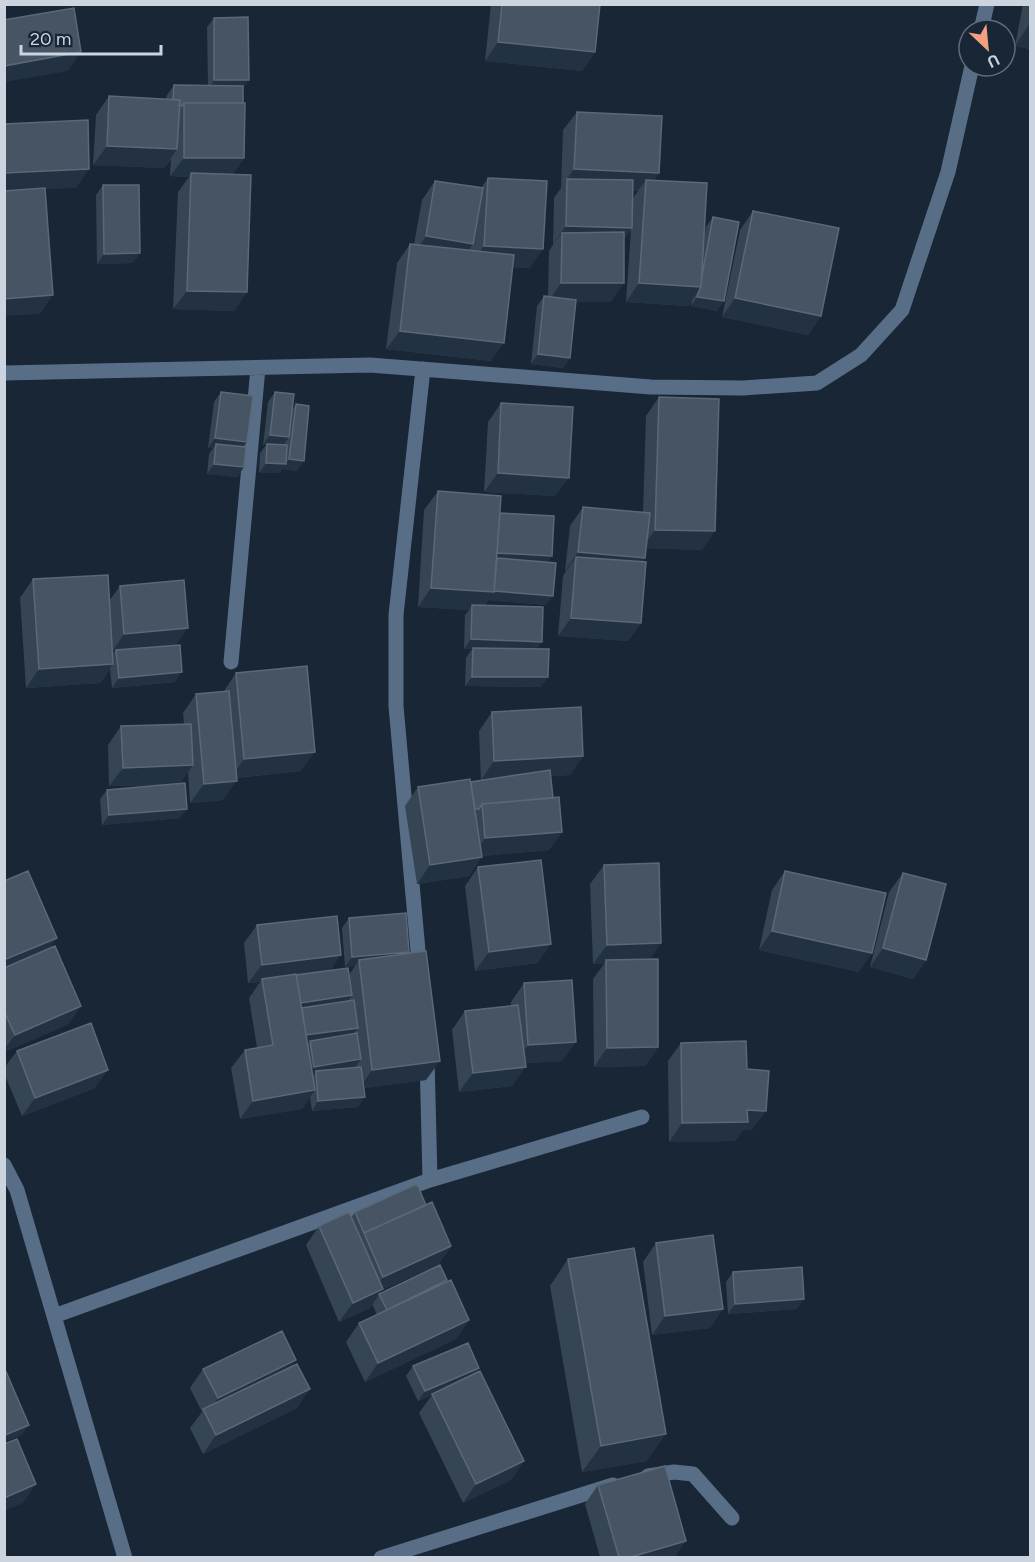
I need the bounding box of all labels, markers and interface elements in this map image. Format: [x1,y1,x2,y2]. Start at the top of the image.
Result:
scale bar [21,18,160,56]
north arrow [957,18,1017,78]
text: 20 m [30,28,71,50]
text: U [984,50,1003,72]

